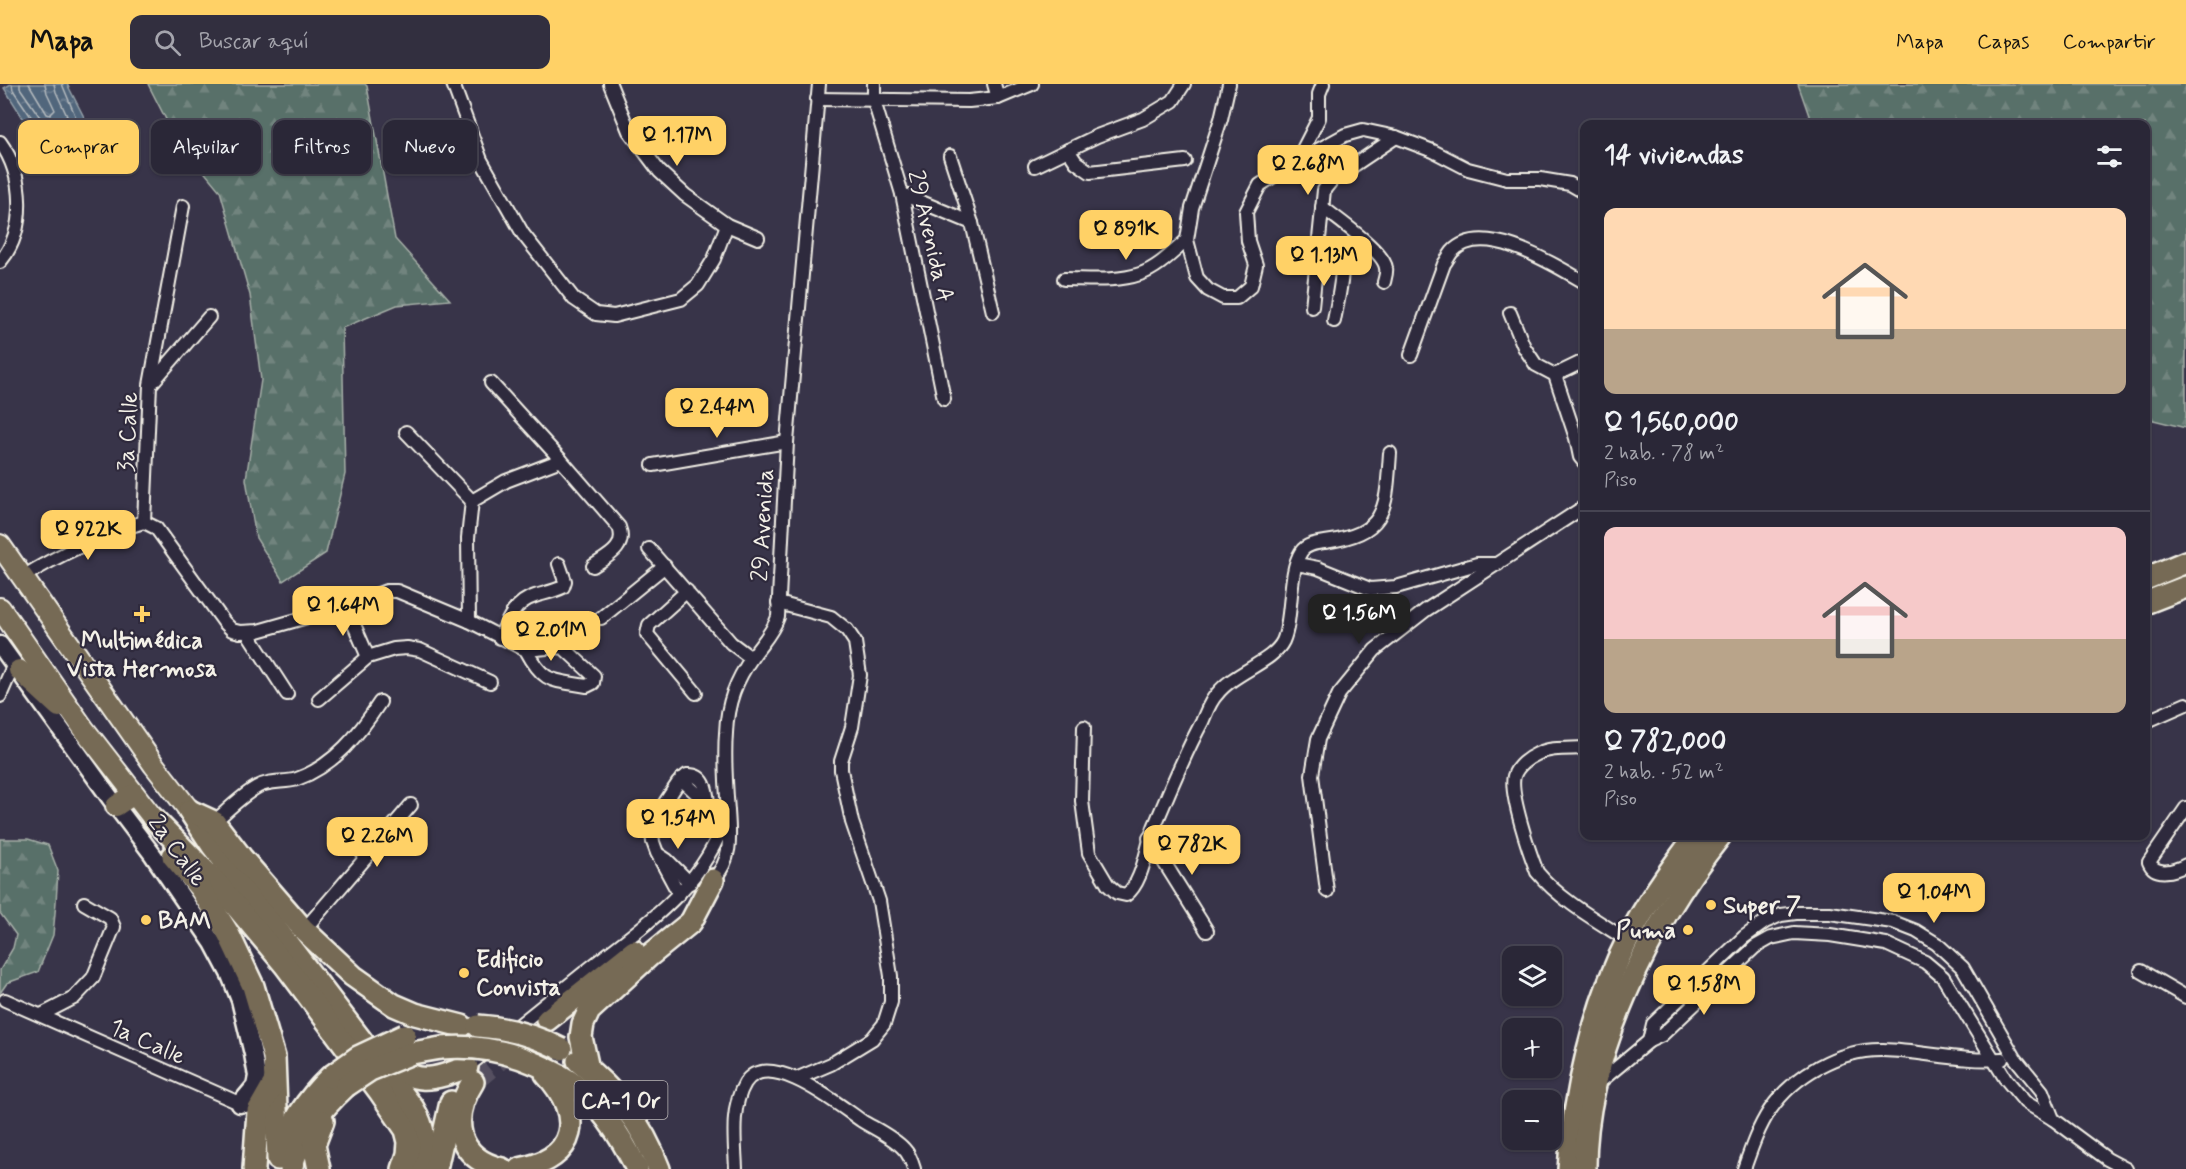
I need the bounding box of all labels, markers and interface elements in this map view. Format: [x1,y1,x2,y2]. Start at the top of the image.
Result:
search box [130,15,550,69]
text: Mapa [30,24,94,61]
icon: search [151,26,184,59]
text: Buscar aquí [199,28,309,56]
text: Mapa [1896,28,1944,56]
text: Capas [1977,28,2030,56]
text: Compartir [2063,28,2156,56]
pin: Q 1.17M [622,116,732,167]
chip: Comprar [18,120,139,174]
chip: Alquilar [151,120,261,174]
chip: Filtros [273,120,371,174]
chip: Nuevo [383,120,477,174]
text: Q 1.17M [642,122,712,149]
text: 14 viviendas [1604,139,1744,173]
icon: filters [2093,140,2126,173]
pin: Q 2.68M [1253,145,1363,196]
text: Q 2.68M [1272,151,1344,178]
street label: 29 Avenida A [899,167,960,305]
pin: Q 891K [1077,210,1175,261]
text: Q 891K [1093,216,1159,243]
pin: Q 1.13M [1269,236,1379,287]
text: Q 1.13M [1290,242,1358,269]
icon: home [1811,247,1919,355]
pin: Q 2.44M [662,388,772,439]
street label: 3a Calle [111,391,146,473]
text: Q 2.44M [679,394,755,421]
text: Q 1,560,000 [1604,406,1739,440]
text: 2 hab. · 78 m² [1604,440,1724,467]
text: Piso [1604,467,1637,494]
street label: 29 Avenida [745,468,782,582]
pin: Q 922K [39,510,137,561]
text: Q 922K [55,516,121,543]
icon: home [1811,566,1919,674]
pin: Q 1.64M [288,586,398,637]
text: Q 1.64M [306,592,380,619]
pin: Q 1.56M [1304,594,1414,645]
text: Q 1.56M [1322,600,1396,627]
marker: Multimédica Vista Hermosa [133,605,151,623]
pin: Q 2.01M [496,611,606,662]
text: Q 2.01M [515,617,587,644]
place label: Multimédica Vista Hermosa [67,626,217,685]
text: Q 782,000 [1604,725,1726,759]
text: 2 hab. · 52 m² [1604,759,1724,786]
text: Piso [1604,786,1637,813]
pin: Q 1.54M [623,799,733,850]
text: Q 1.54M [641,805,715,832]
street label: 2a Calle [140,809,213,893]
pin: Q 2.26M [322,817,432,868]
text: Q 2.26M [341,823,413,850]
pin: Q 782K [1143,825,1241,876]
text: Q 782K [1157,831,1227,858]
pin: Q 1.04M [1879,873,1989,924]
text: Q 1.04M [1897,879,1971,906]
place label: Super 7 [1723,891,1801,922]
marker: Super 7 [1704,898,1718,912]
place label: BAM [158,906,211,937]
marker: BAM [139,913,153,927]
place label: Puma [1616,916,1676,947]
marker: Puma [1681,923,1695,937]
place label: Edificio Convista [476,945,561,1004]
map controls [1502,946,1562,1150]
button: layers [1502,946,1562,1006]
pin: Q 1.58M [1649,965,1759,1016]
marker: Edificio Convista [457,966,471,980]
text: Q 1.58M [1667,971,1741,998]
street label: 1a Calle [104,1012,190,1073]
button: + [1502,1018,1562,1078]
road number: CA-1 Or [574,1081,668,1119]
button: − [1502,1090,1562,1150]

